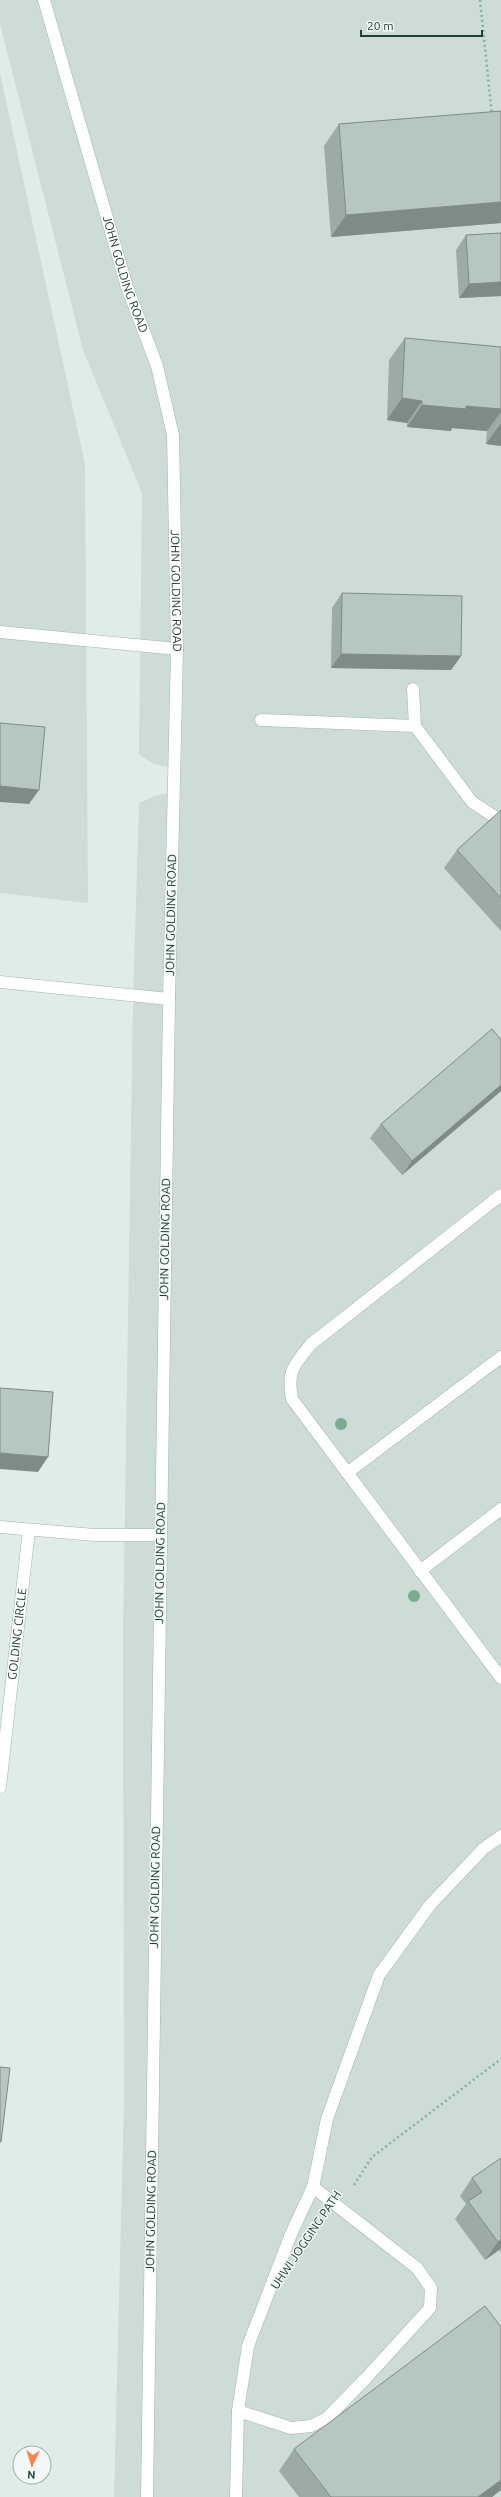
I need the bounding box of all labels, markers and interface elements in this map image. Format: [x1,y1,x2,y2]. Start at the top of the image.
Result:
scale bar [361,12,482,38]
text: 20 m [367,19,394,32]
street label: JOHN GOLDING ROAD [101,214,151,334]
street label: JOHN GOLDING ROAD [169,530,184,652]
street label: JOHN GOLDING ROAD [163,854,178,976]
street label: JOHN GOLDING ROAD [157,1178,172,1300]
street label: JOHN GOLDING ROAD [152,1502,167,1624]
street label: GOLDING CIRCLE [5,1587,28,1681]
street label: JOHN GOLDING ROAD [147,1826,162,1948]
street label: JOHN GOLDING ROAD [143,2150,158,2272]
street label: UHWI JOGGING PATH [268,2188,343,2291]
north arrow [12,2445,52,2485]
text: N [27,2469,36,2481]

